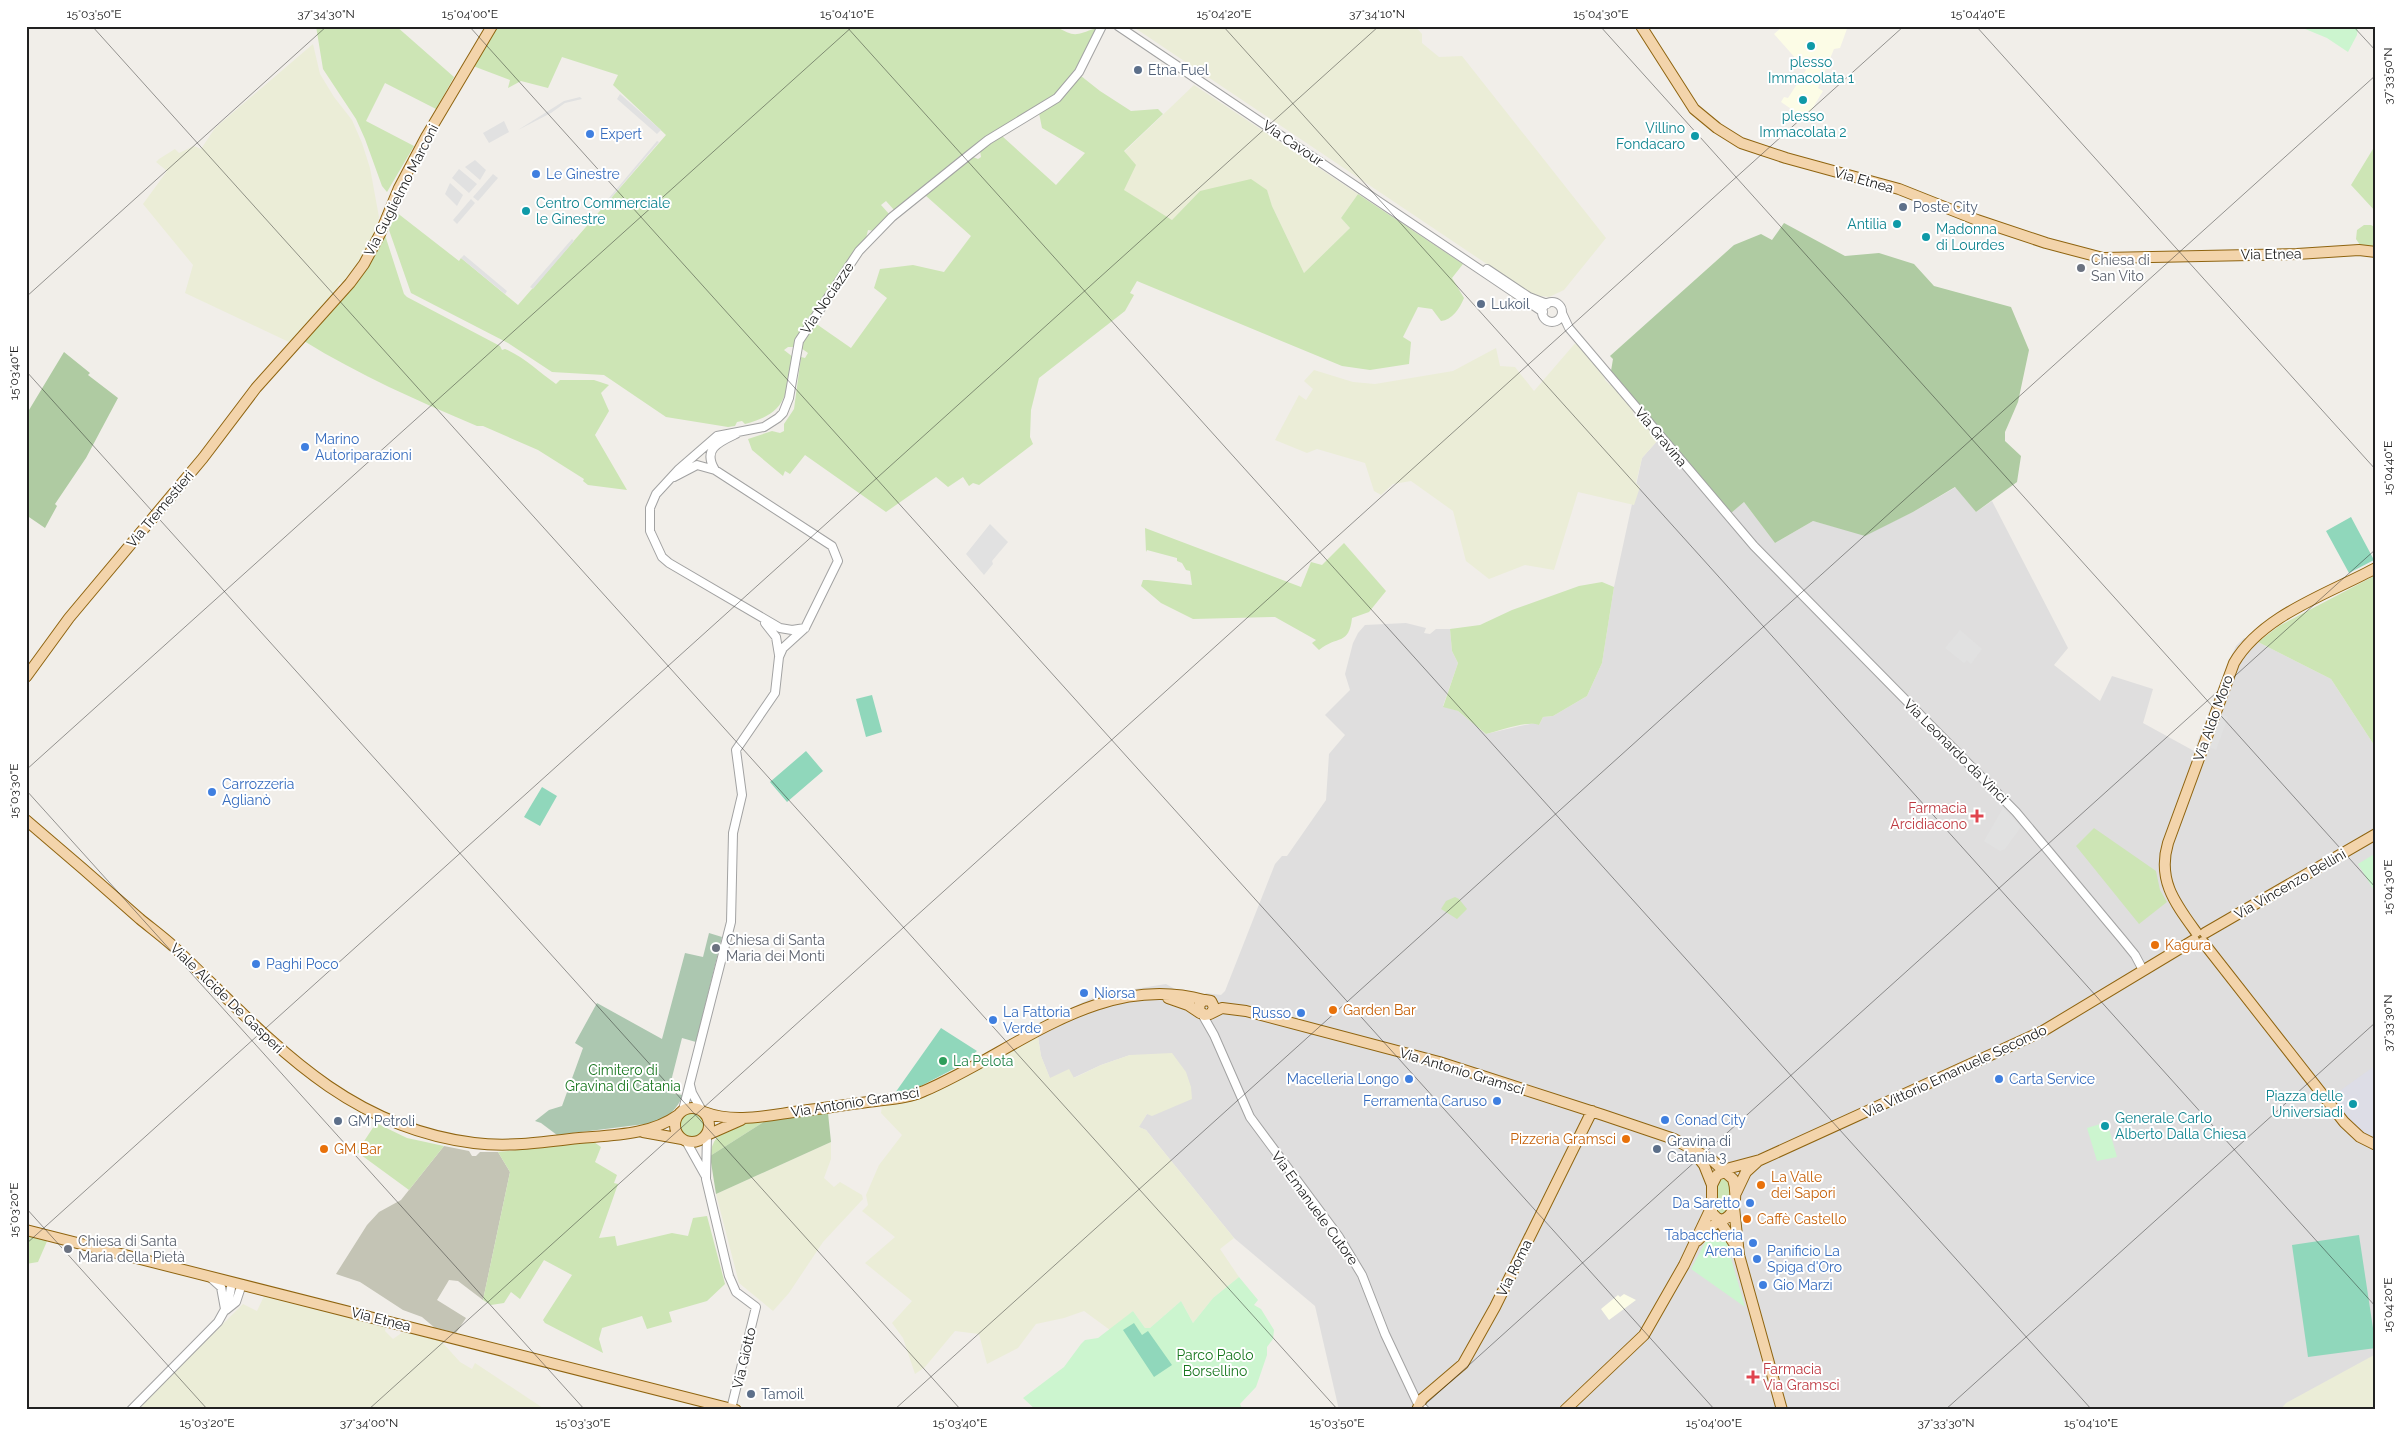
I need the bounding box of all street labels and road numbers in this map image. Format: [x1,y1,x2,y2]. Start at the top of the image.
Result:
street label: Via Cavour [1260,117,1326,169]
street label: Via Guglielmo Marconi [361,121,441,259]
street label: Via Etnea [1833,164,1895,196]
street label: Via Etnea [2240,245,2302,263]
street label: Via Nociazze [797,259,857,337]
street label: Via Gravina [1632,404,1690,470]
street label: Via Tremestieri [123,467,197,551]
street label: Via Aldo Moro [2190,673,2236,763]
street label: Via Leonardo da Vinci [1901,696,2011,806]
street label: Via Vincenzo Bellini [2231,846,2349,922]
street label: Viale Alcide De Gasperi [167,940,287,1056]
street label: Via Vittorio Emanuele Secondo [1861,1021,2049,1121]
street label: Via Antonio Gramsci [1398,1044,1526,1098]
street label: Via Antonio Gramsci [790,1084,920,1120]
street label: Via Emanuele Cutore [1268,1148,1362,1268]
street label: Via Roma [1493,1237,1535,1299]
street label: Via Etnea [350,1304,412,1334]
street label: Via Giotto [729,1326,759,1390]

